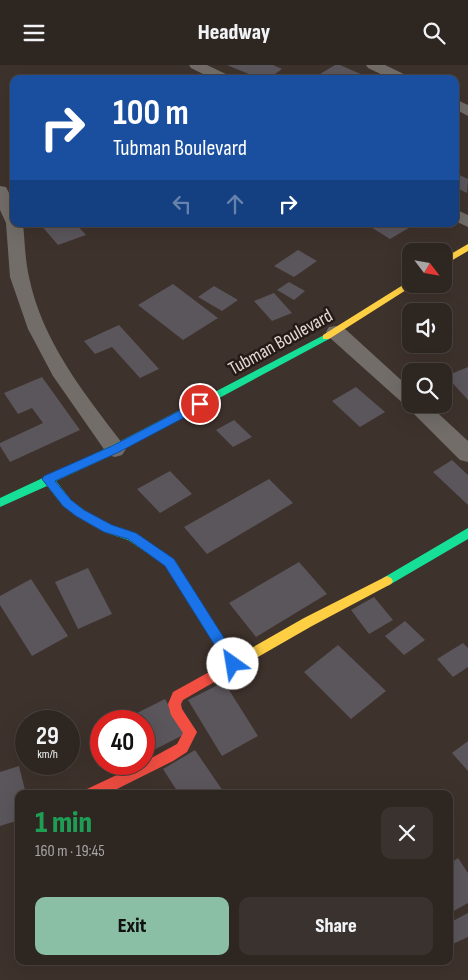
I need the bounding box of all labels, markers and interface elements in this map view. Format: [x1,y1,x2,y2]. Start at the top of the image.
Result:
icon: menu [20,19,48,47]
text: Headway [198,19,270,46]
icon: search [420,19,448,47]
text: 100 m [113,92,189,135]
icon: right [30,95,95,160]
text: Tubman Boulevard [113,135,247,162]
icon: left [168,190,196,218]
icon: ahead [221,190,249,218]
icon: right [274,190,302,218]
north arrow [402,243,452,293]
map controls [402,243,452,413]
button: sound [402,303,452,353]
street label: Tubman Boulevard [225,304,337,380]
button: search [402,363,452,413]
pin [179,383,221,425]
icon: arrive [186,390,214,418]
position arrow [206,637,258,689]
speed limit sign: 40 [90,710,155,775]
text: 29 [36,721,59,752]
text: km/h [37,747,58,762]
text: 1 min [35,805,92,841]
button: close [381,807,433,859]
text: 160 m · 19:45 [35,842,105,861]
button: Exit [35,897,229,955]
button: Share [239,897,433,955]

